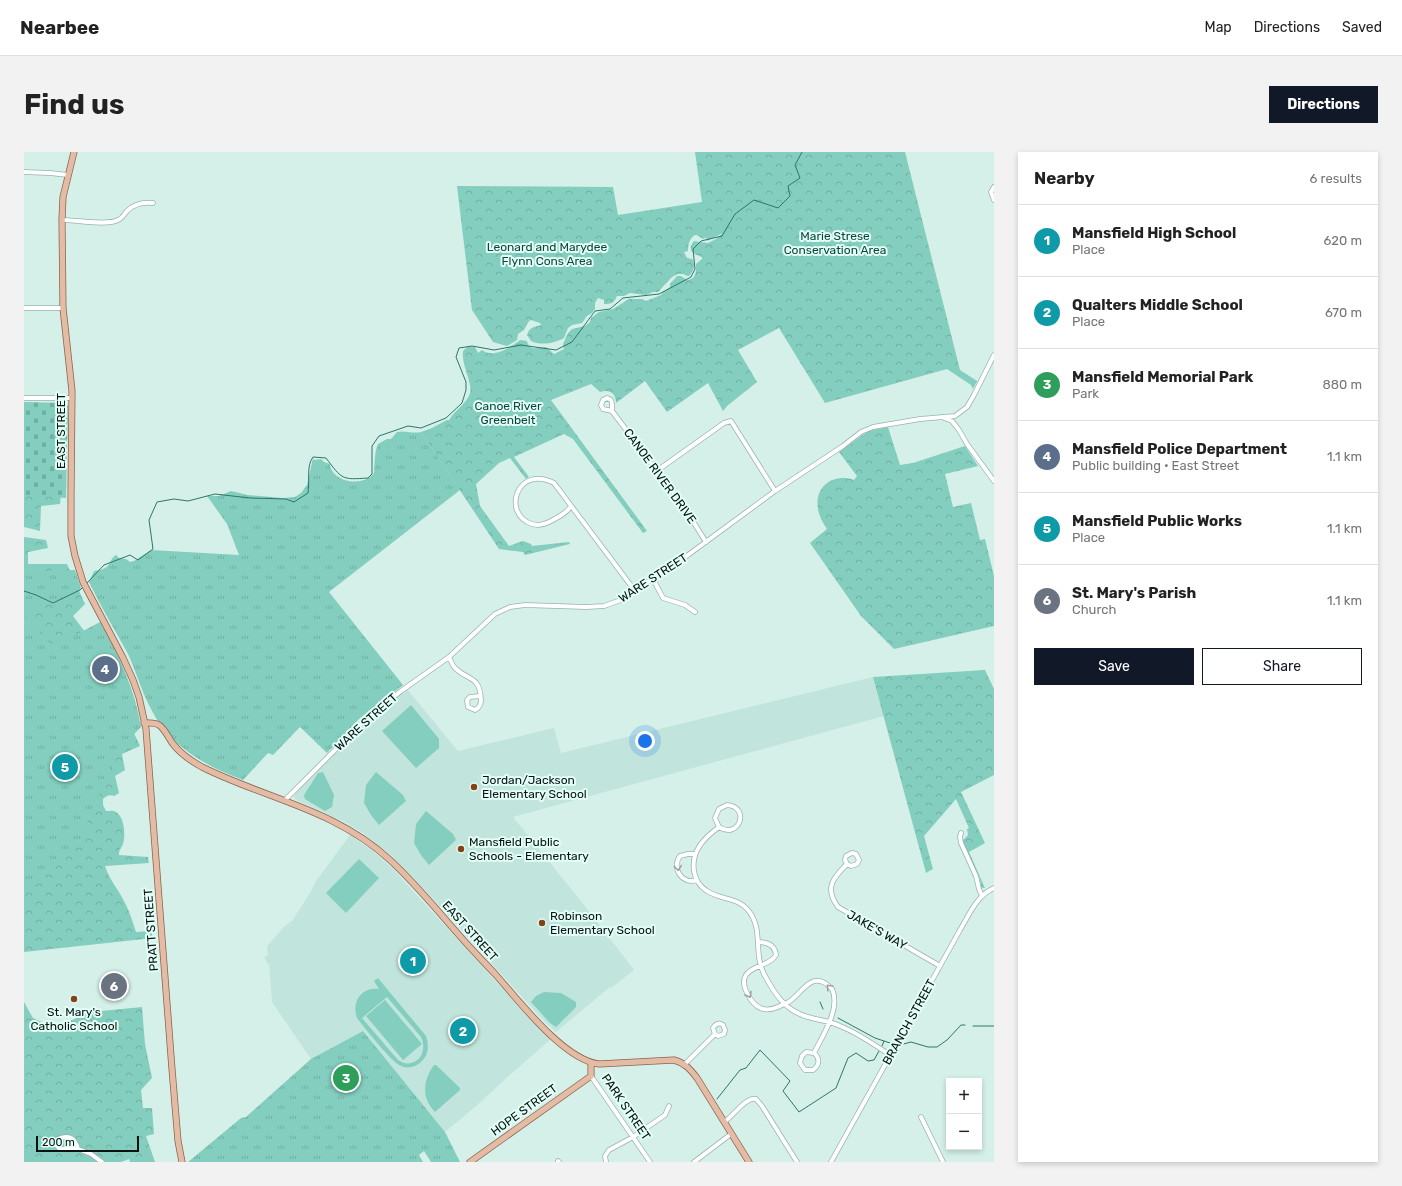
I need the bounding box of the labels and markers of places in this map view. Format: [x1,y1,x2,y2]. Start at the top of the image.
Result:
pin: 4 [92,654,118,684]
pin: 5 [52,752,78,782]
place label: Jordan/Jackson Elementary School [482,773,587,801]
marker: Jordan/Jackson Elementary School [469,782,479,792]
place label: Mansfield Public Schools - Elementary [469,835,589,863]
marker: Mansfield Public Schools - Elementary [456,844,466,854]
place label: Robinson Elementary School [550,909,655,937]
marker: Robinson Elementary School [537,918,547,928]
pin: 1 [400,946,426,976]
pin: 6 [101,971,127,1001]
marker: St. Mary's Catholic School [69,994,79,1004]
place label: St. Mary's Catholic School [31,1005,118,1033]
pin: 2 [450,1016,476,1046]
pin: 3 [333,1063,359,1093]

